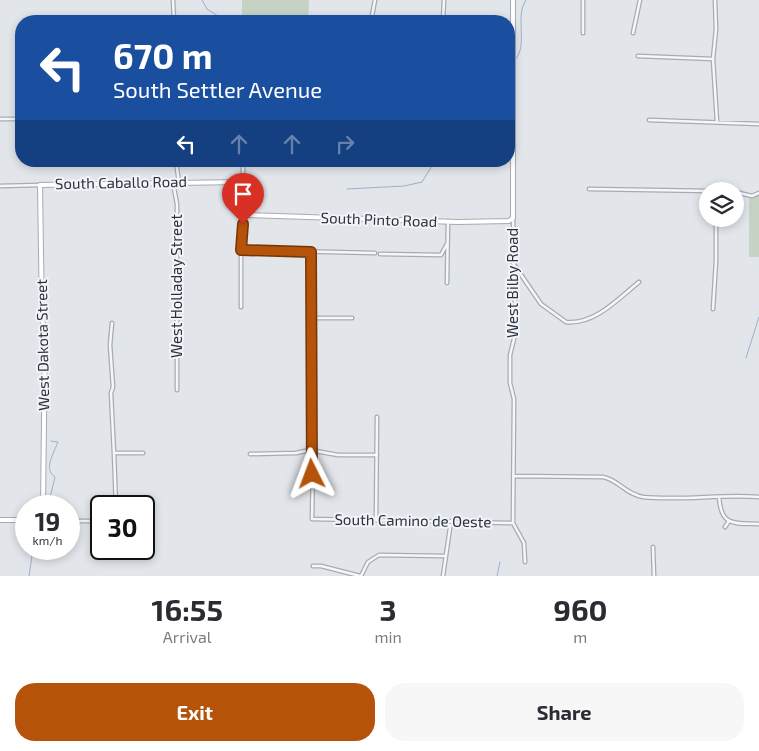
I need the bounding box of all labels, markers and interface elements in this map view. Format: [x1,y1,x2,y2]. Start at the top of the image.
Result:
text: 670 m [113,34,213,76]
icon: left [30,35,95,100]
text: South Settler Avenue [113,76,322,102]
icon: left [172,130,200,158]
icon: ahead [225,130,253,158]
icon: ahead [278,130,306,158]
icon: right [331,130,359,158]
street label: South Caballo Road [55,172,187,192]
pin [222,173,264,224]
icon: arrive [229,180,257,208]
map controls [699,182,744,227]
button: layers [699,182,744,227]
street label: South Pinto Road [320,208,438,230]
street label: West Holladay Street [167,214,185,358]
street label: West Bilby Road [503,228,521,338]
street label: West Dakota Street [32,279,52,411]
position arrow [285,447,337,499]
speed limit sign: 30 [90,495,155,560]
text: 19 [35,506,60,536]
street label: South Camino de Oeste [334,510,492,530]
text: km/h [33,533,62,547]
text: 16:55 [151,591,223,627]
text: 3 [380,591,397,627]
text: 960 [553,591,608,627]
text: Arrival [163,627,212,646]
text: min [374,627,402,646]
text: m [573,627,587,646]
button: Exit [15,683,375,741]
button: Share [385,683,744,741]

